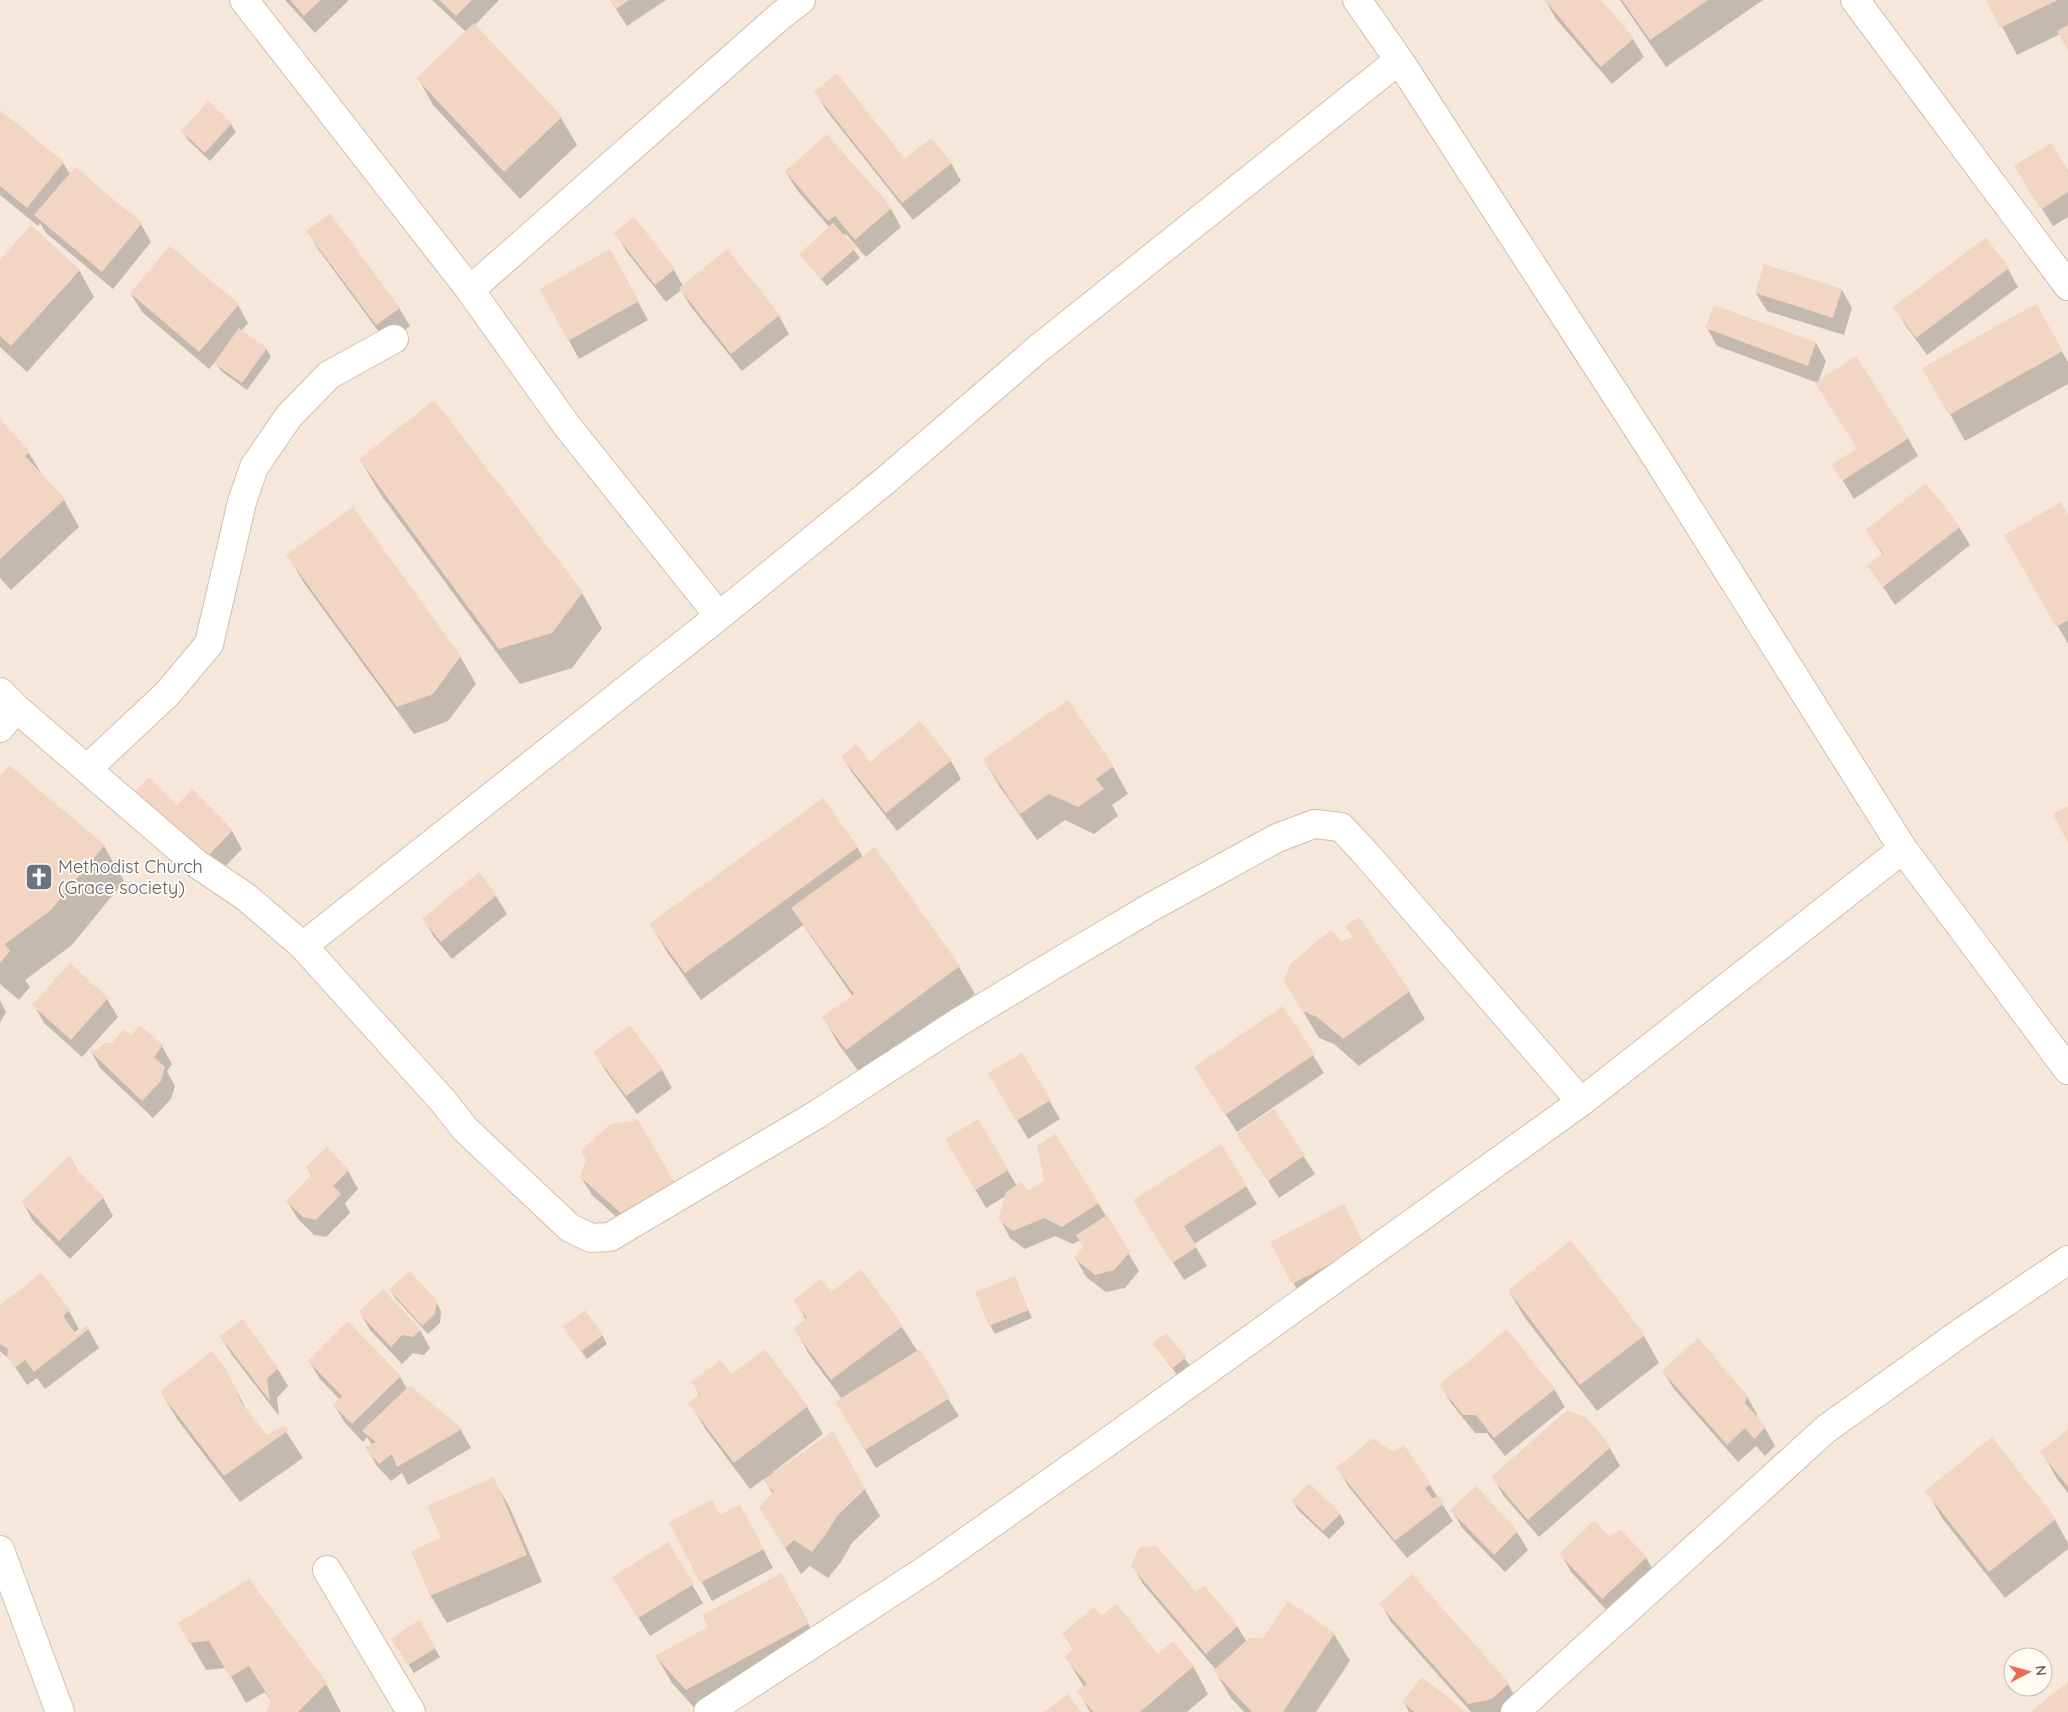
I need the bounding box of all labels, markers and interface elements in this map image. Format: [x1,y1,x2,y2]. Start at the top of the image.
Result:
place label: Methodist Church (Grace society) [58,855,203,899]
church icon: Methodist Church (Grace society) [24,862,54,892]
north arrow [2003,1647,2053,1697]
text: N [2031,1665,2050,1677]

